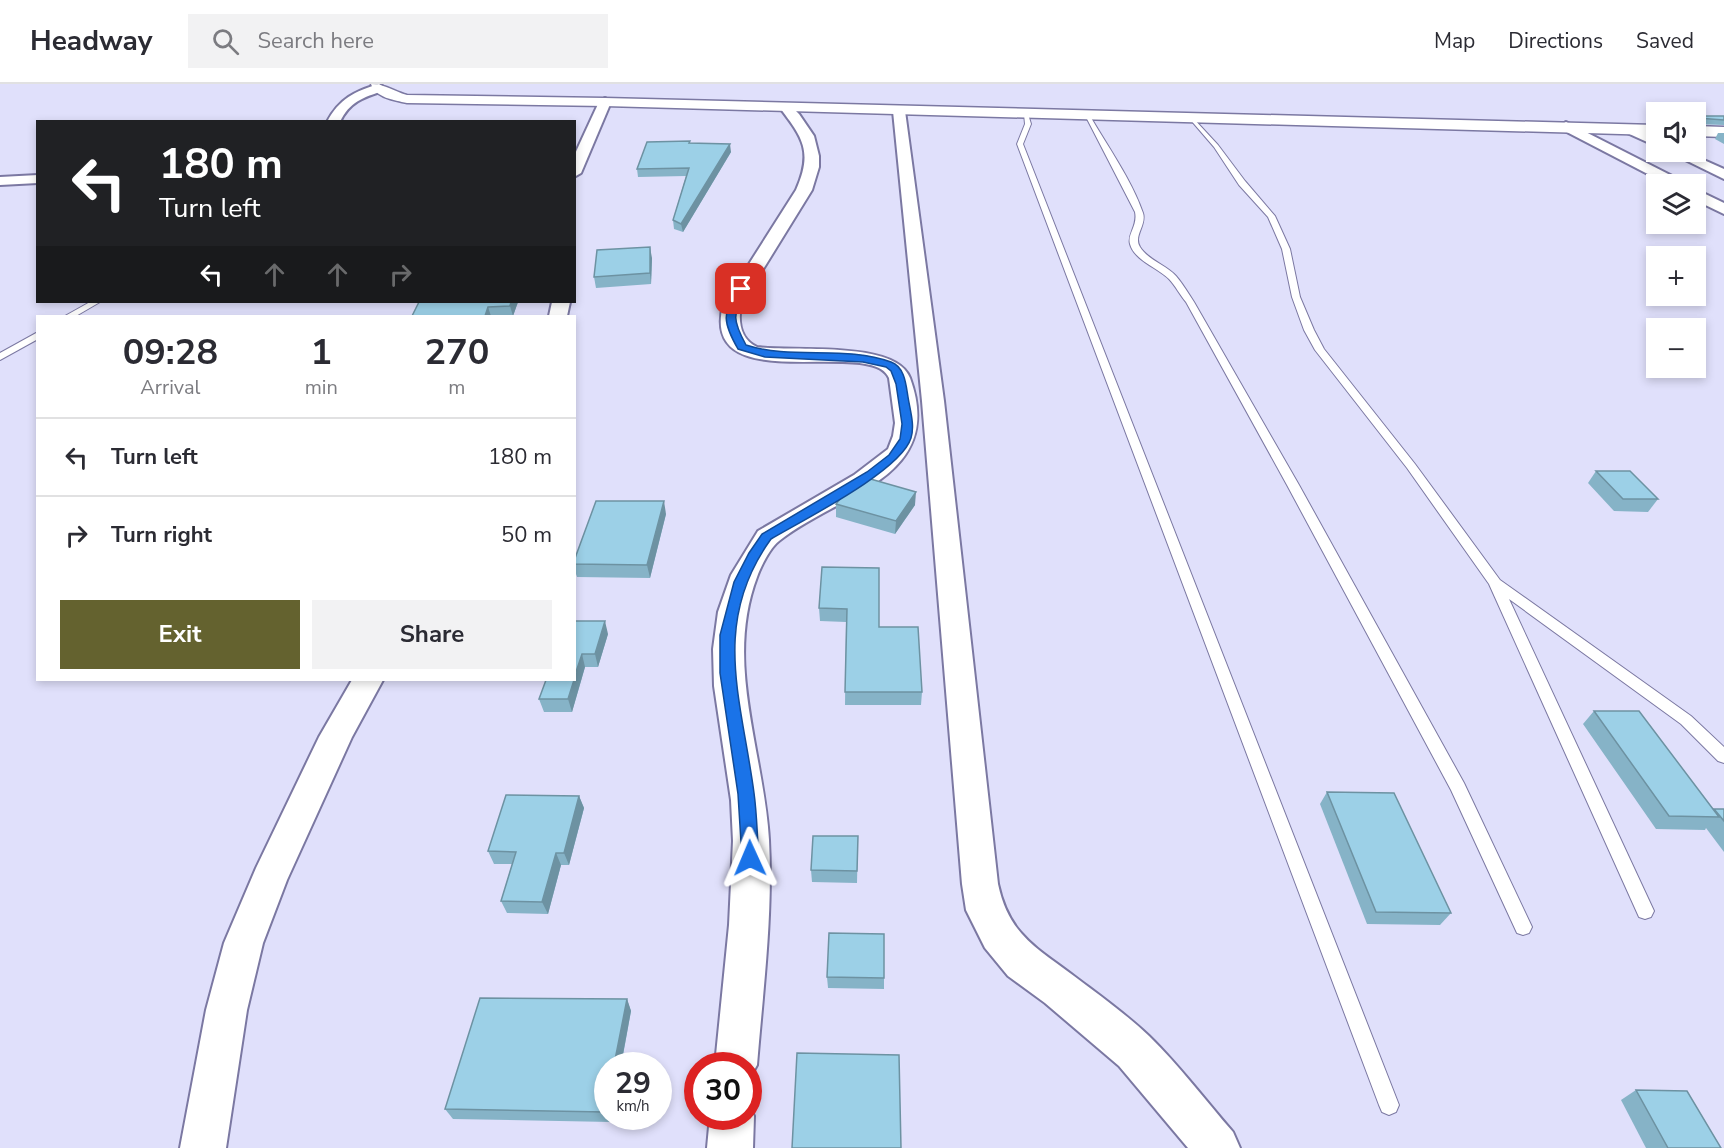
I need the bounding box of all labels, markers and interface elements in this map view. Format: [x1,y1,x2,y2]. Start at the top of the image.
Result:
search box [188,14,608,68]
text: Headway [30,22,152,60]
icon: search [209,25,242,58]
text: Search here [257,26,374,56]
text: Map [1434,27,1475,55]
text: Directions [1508,27,1603,55]
text: Saved [1636,27,1694,55]
map controls [1646,102,1706,378]
button: sound [1646,102,1706,162]
text: 180 m [159,136,283,193]
icon: left [60,144,138,222]
button: layers [1646,174,1706,234]
text: Turn left [159,190,260,227]
button: + [1646,246,1706,306]
icon: left [195,258,228,291]
icon: ahead [258,258,291,291]
icon: ahead [321,258,354,291]
icon: right [384,258,417,291]
pin [715,263,766,314]
icon: arrive [724,272,757,305]
button: − [1646,318,1706,378]
text: 09:28 [123,328,218,377]
text: 1 [310,328,332,377]
text: 270 [424,328,489,377]
text: Arrival [140,374,200,401]
text: min [305,374,338,401]
text: m [448,374,465,401]
icon: left [60,441,93,474]
text: Turn left [111,442,198,472]
text: 180 m [488,442,552,472]
icon: right [60,519,93,552]
text: Turn right [111,520,212,550]
text: 50 m [501,520,552,550]
button: Exit [60,600,300,669]
button: Share [312,600,552,669]
position arrow [718,826,782,890]
speed limit sign: 30 [684,1052,762,1130]
text: 29 [615,1063,651,1104]
text: km/h [616,1096,650,1116]

